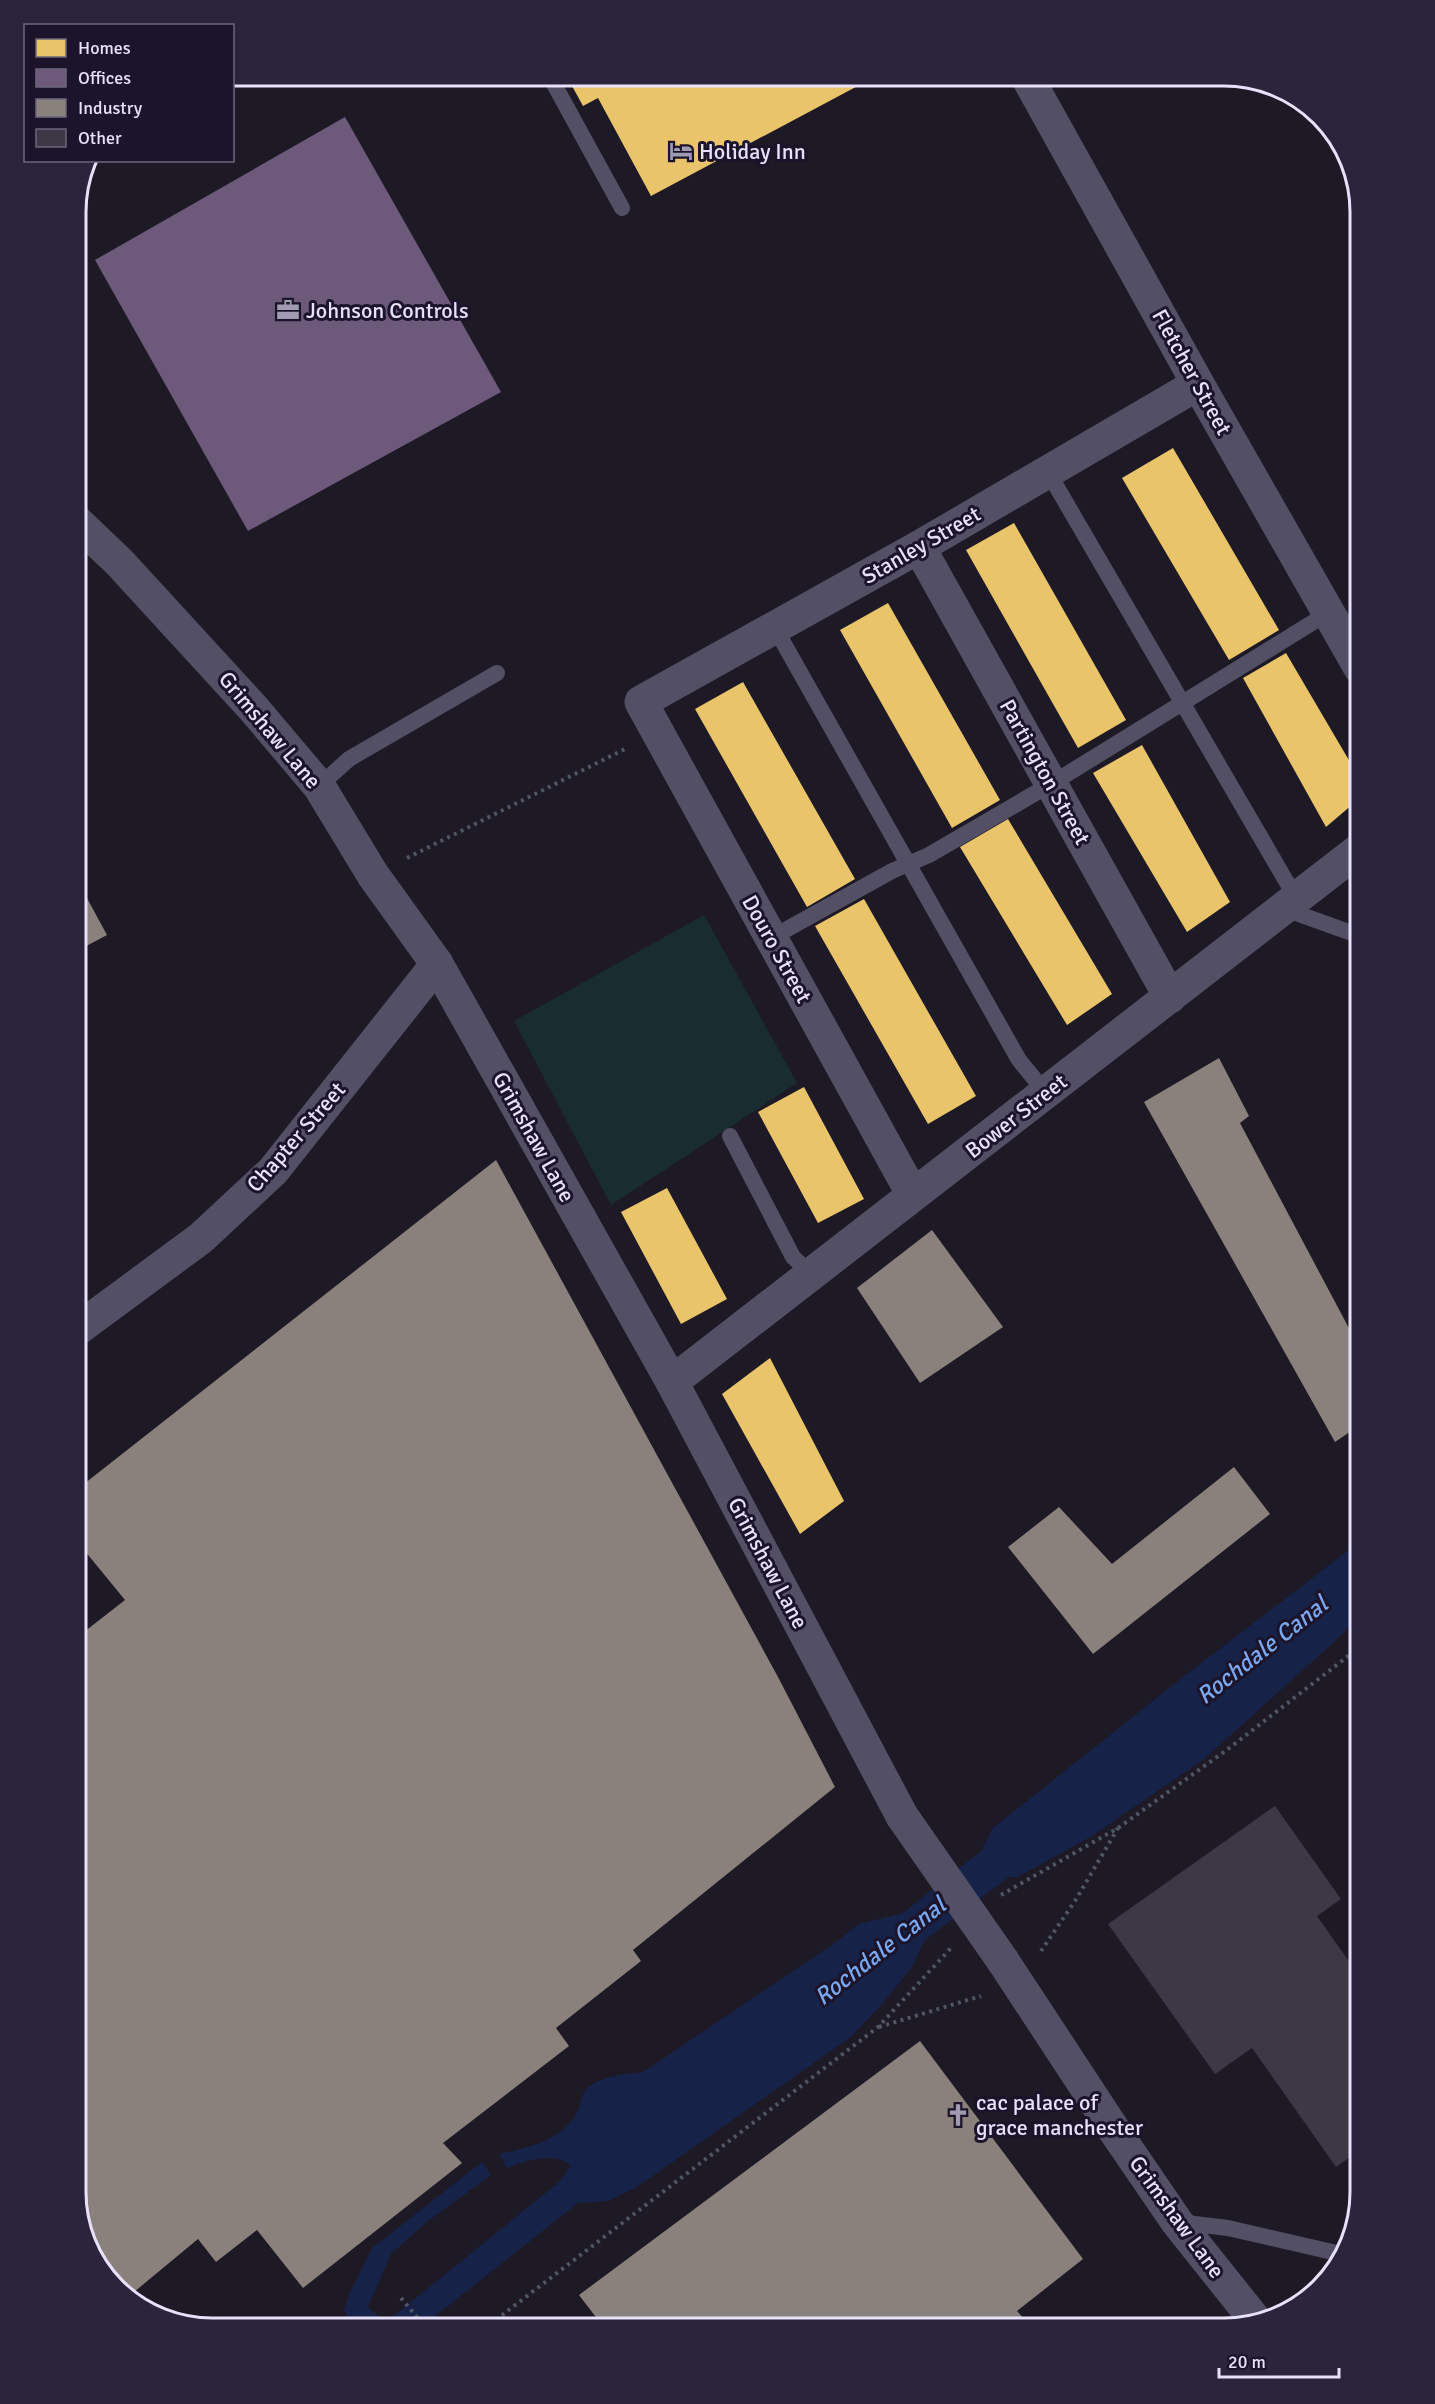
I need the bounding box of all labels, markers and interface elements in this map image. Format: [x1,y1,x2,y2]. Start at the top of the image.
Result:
legend [24,24,234,162]
text: Homes [78,37,131,59]
text: Offices [78,67,131,89]
text: Industry [78,97,143,119]
text: Other [78,127,122,149]
hotel icon: Holiday Inn [668,138,694,164]
place label: Holiday Inn [699,138,806,165]
office icon: Johnson Controls [275,297,301,323]
place label: Johnson Controls [306,297,469,324]
street label: Fletcher Street [1146,304,1238,440]
street label: Stanley Street [857,500,985,590]
street label: Grimshaw Lane [213,666,327,794]
street label: Partington Street [994,694,1096,850]
street label: Douro Street [736,890,818,1008]
street label: Grimshaw Lane [487,1067,581,1207]
street label: Bower Street [960,1068,1072,1164]
street label: Chapter Street [241,1076,351,1197]
street label: Grimshaw Lane [722,1493,814,1633]
water label: Rochdale Canal [1190,1588,1335,1711]
water label: Rochdale Canal [808,1889,953,2012]
place label: cac palace of grace manchester [976,2089,1143,2141]
church icon: cac palace of grace manchester [945,2102,971,2128]
street label: Grimshaw Lane [1124,2150,1230,2284]
scale bar [1219,2341,1339,2379]
text: 20 m [1228,2351,1266,2373]

